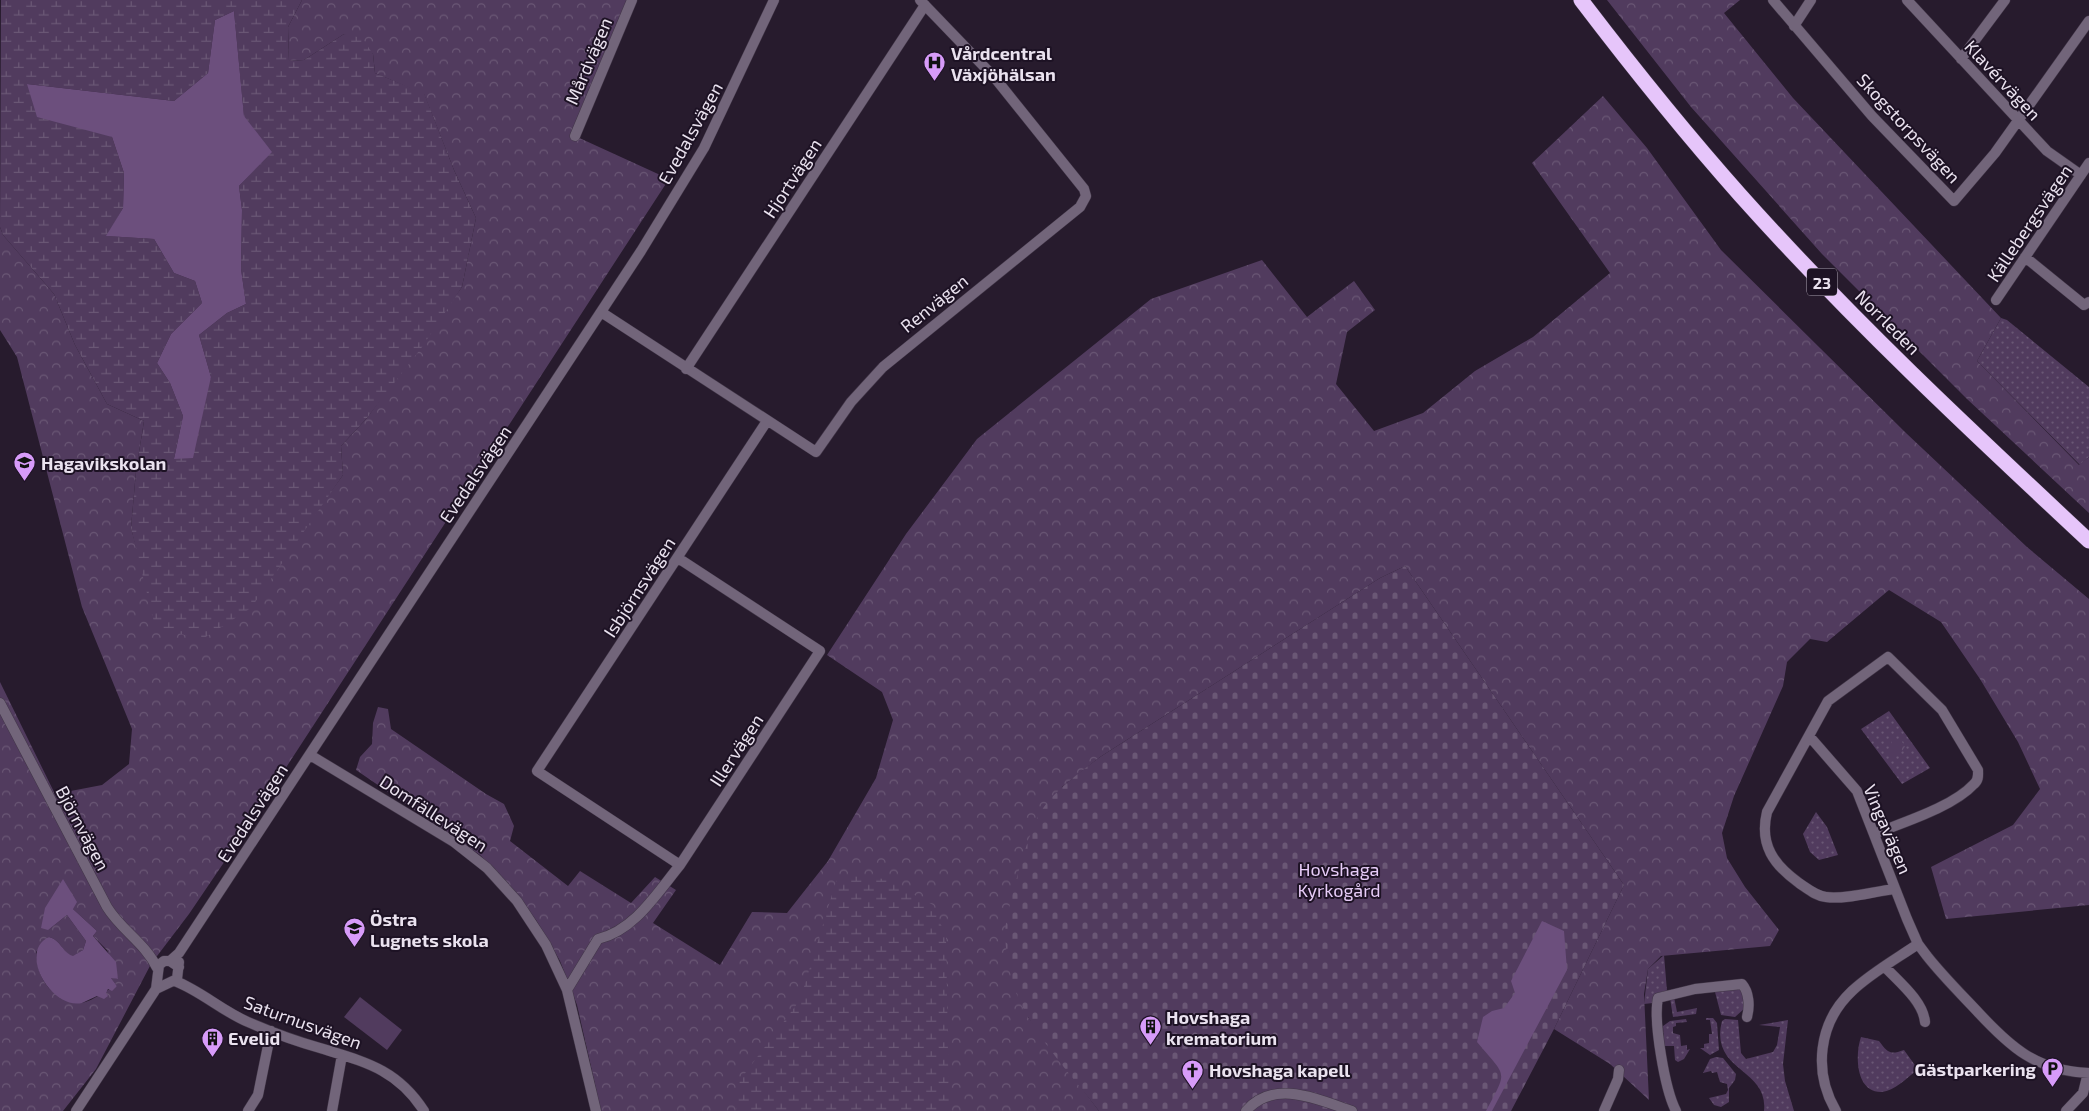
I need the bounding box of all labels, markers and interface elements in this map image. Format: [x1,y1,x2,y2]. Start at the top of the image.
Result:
street label: Mårdvägen [560,14,616,108]
street label: Klavérvägen [1960,35,2046,125]
place label: Vårdcentral Växjöhälsan [951,42,1056,85]
hospital icon: Vårdcentral Växjöhälsan [923,51,947,82]
street label: Skogstorpsvägen [1853,69,1965,187]
street label: Evedalsvägen [653,78,727,188]
street label: Hjortvägen [758,134,826,222]
street label: Källebergsvägen [1982,160,2076,286]
road number: 23 [1807,268,1837,296]
street label: Renvägen [896,269,972,337]
street label: Norrleden [1851,285,1925,359]
street label: Evedalsvägen [434,421,516,527]
school or university icon: Hagavikskolan [13,451,37,482]
place label: Hagavikskolan [41,452,166,474]
street label: Isbjörnsvägen [598,533,680,641]
street label: Illervägen [705,710,767,790]
street label: Evedalsvägen [212,760,292,866]
street label: Domfällevägen [376,770,492,856]
street label: Vingavägen [1859,781,1917,877]
street label: Björnvägen [51,782,115,874]
park label: Hovshaga Kyrkogård [1297,858,1381,901]
place label: Östra Lugnets skola [370,908,489,951]
school or university icon: Östra Lugnets skola [342,917,366,948]
street label: Saturnusvägen [241,991,365,1053]
place label: Hovshaga krematorium [1166,1006,1277,1049]
building icon: Hovshaga krematorium [1138,1015,1162,1046]
building icon: Evelid [200,1026,224,1057]
place label: Evelid [228,1027,280,1049]
parking icon: Gästparkering [2040,1057,2064,1088]
church icon: Hovshaga kapell [1181,1058,1205,1089]
place label: Gästparkering [1915,1058,2037,1080]
place label: Hovshaga kapell [1209,1059,1350,1081]

